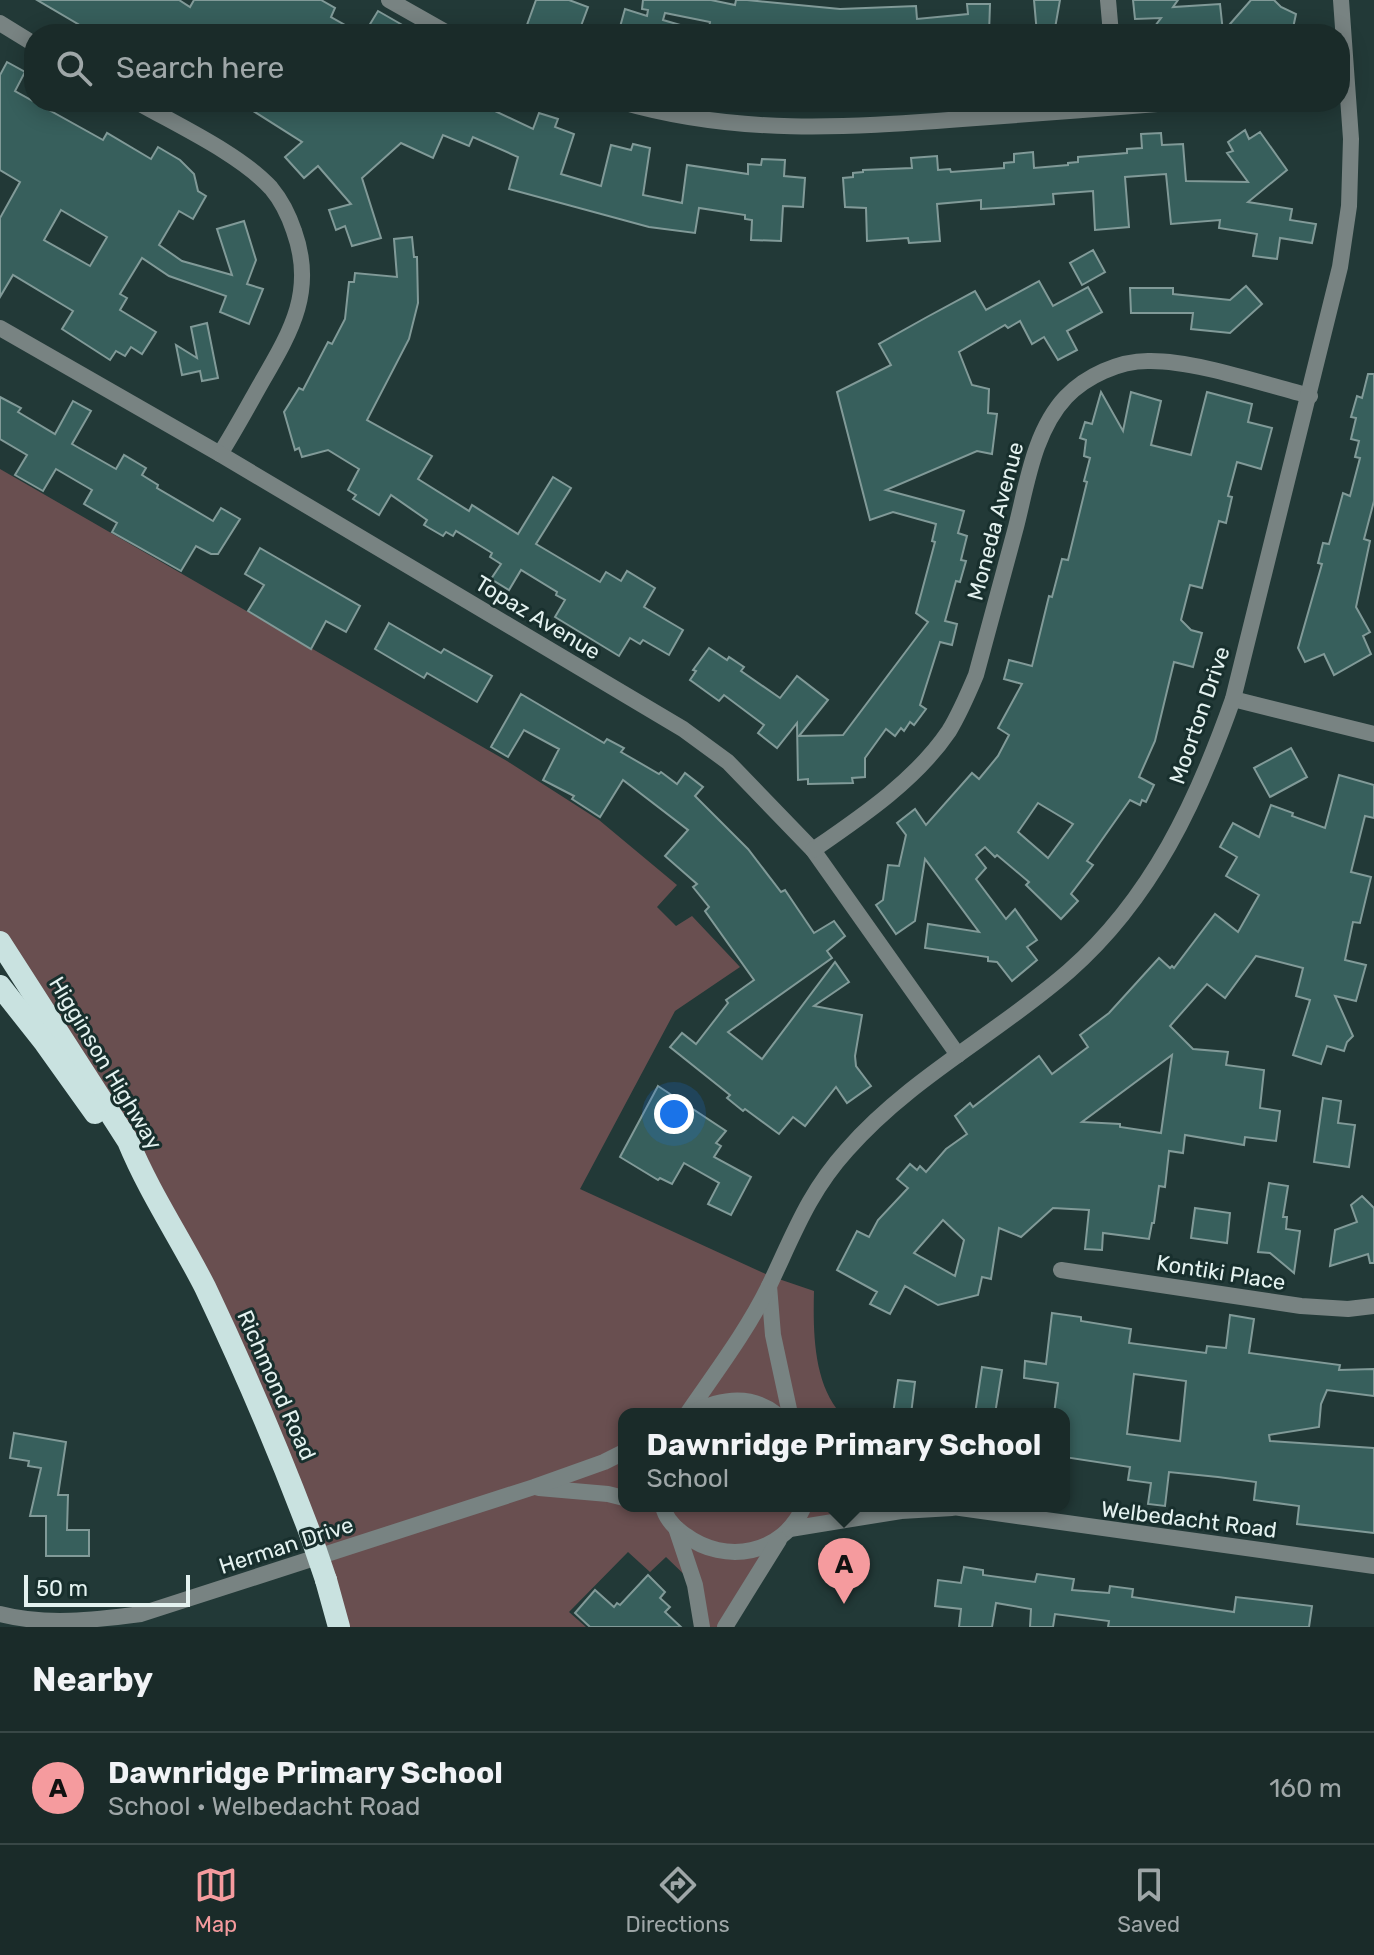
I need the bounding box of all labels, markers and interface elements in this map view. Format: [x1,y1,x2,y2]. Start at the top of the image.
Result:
search box [24,24,1350,112]
icon: search [52,46,96,90]
text: Search here [116,50,284,86]
street label: Moneda Avenue [961,439,1030,603]
street label: Topaz Avenue [470,569,605,665]
street label: Moorton Drive [1163,643,1236,788]
street label: Higginson Highway [43,972,168,1155]
your location [654,1094,694,1134]
street label: Kontiki Place [1154,1249,1287,1296]
street label: Richmond Road [231,1306,322,1464]
popup [618,1408,1070,1512]
text: Dawnridge Primary School [647,1427,1041,1463]
text: School [647,1463,729,1494]
street label: Welbedacht Road [1099,1495,1278,1544]
street label: Herman Drive [216,1511,357,1580]
pin: A [818,1538,870,1604]
scale bar [24,1571,190,1607]
text: 50 m [36,1575,88,1602]
text: Nearby [32,1659,153,1700]
text: Dawnridge Primary School [108,1755,503,1791]
text: A [49,1773,67,1804]
text: 160 m [1269,1773,1342,1804]
text: School · Welbedacht Road [108,1791,421,1822]
tab: Map [194,1863,238,1938]
tab: Directions [625,1863,730,1938]
tab: Saved [1117,1863,1180,1938]

